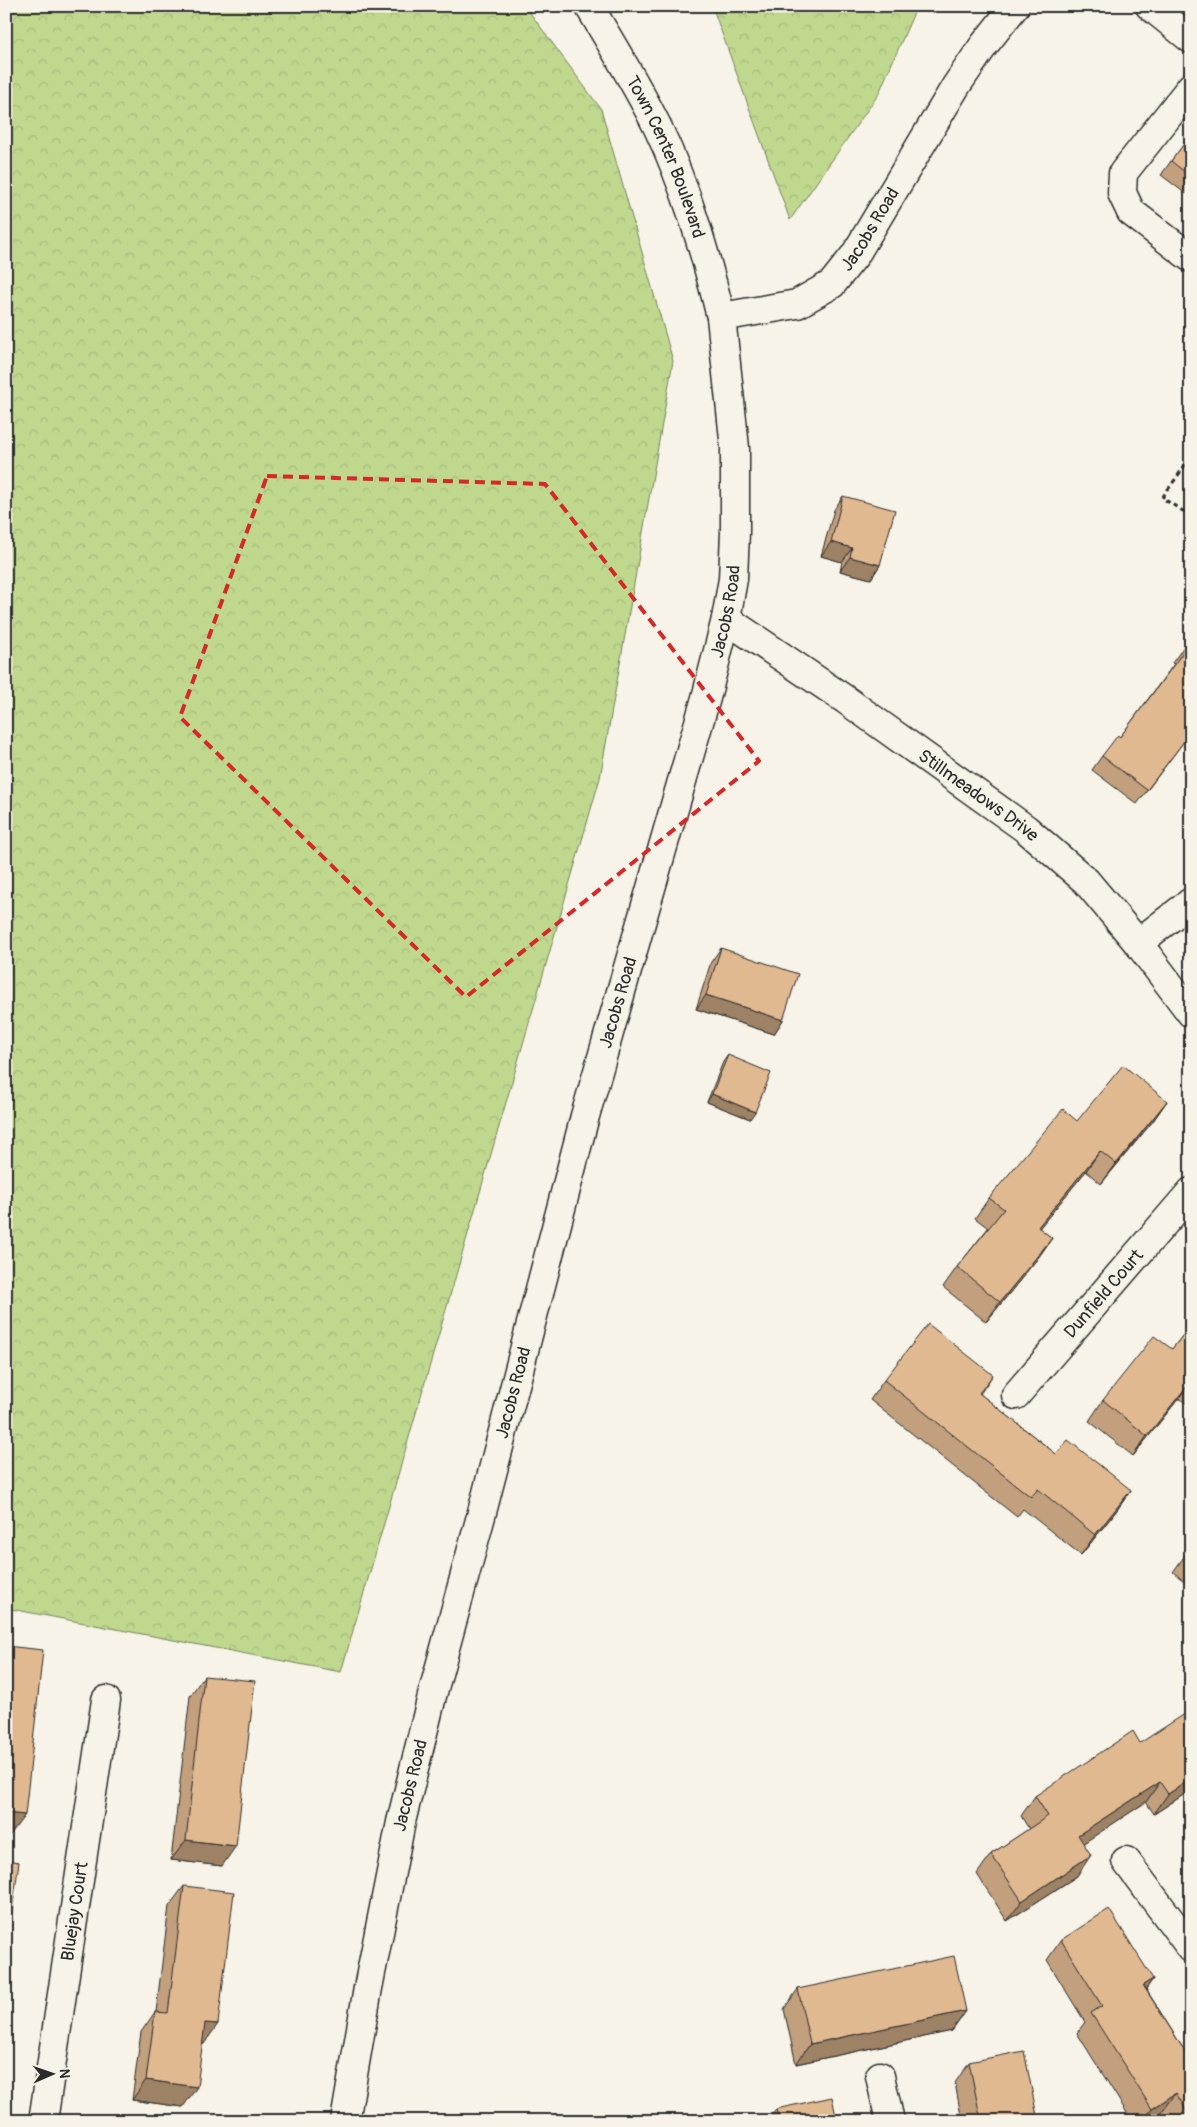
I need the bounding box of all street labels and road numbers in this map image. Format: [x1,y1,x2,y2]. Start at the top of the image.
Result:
street label: Town Center Boulevard [621,72,710,241]
street label: Jacobs Road [835,183,904,276]
street label: Jacobs Road [705,565,745,660]
street label: Stillmeadows Drive [914,744,1044,847]
street label: Jacobs Road [594,954,642,1051]
street label: Dunfield Court [1059,1244,1149,1343]
street label: Jacobs Road [490,1344,536,1441]
street label: Jacobs Road [388,1737,432,1833]
street label: Bluejay Court [56,1859,93,1963]

